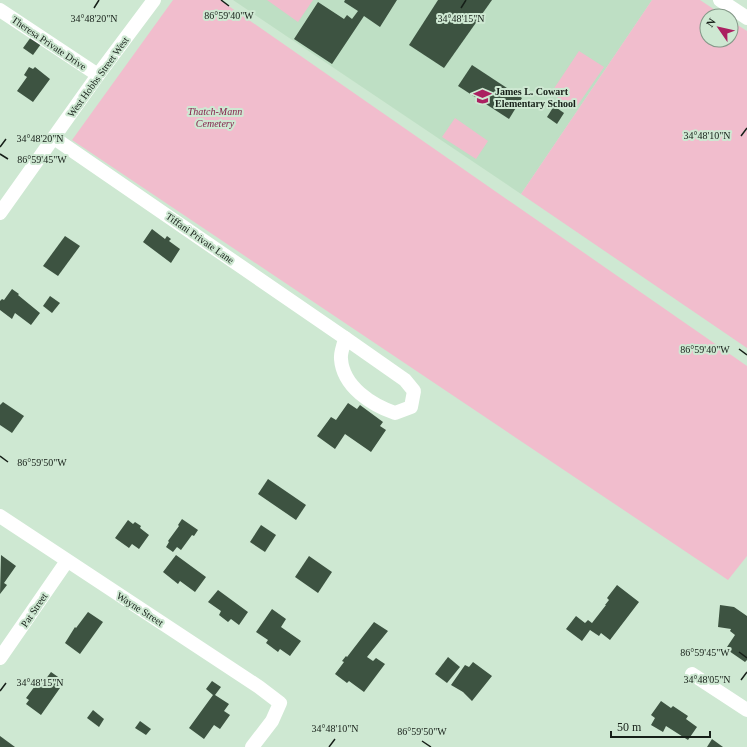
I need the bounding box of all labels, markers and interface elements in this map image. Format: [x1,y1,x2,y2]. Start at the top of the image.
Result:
north arrow [699,8,739,48]
text: 86°59'40"W [204,10,254,21]
text: 34°48'20"N [70,13,118,24]
text: 34°48'15"N [437,13,485,24]
street label: Theresa Private Drive [10,14,89,72]
text: N [704,16,718,29]
street label: West Hobbs Street West [65,35,131,119]
place label: James L. Cowart Elementary School [495,86,576,109]
school or university icon: James L. Cowart Elementary School [472,87,492,107]
park label: Thatch-Mann Cemetery [188,106,242,129]
text: 34°48'10"N [683,130,731,141]
text: 34°48'20"N [16,133,64,144]
text: 86°59'45"W [17,154,67,165]
street label: Tiffani Private Lane [164,210,237,266]
text: 86°59'40"W [680,344,730,355]
text: 86°59'50"W [17,457,67,468]
street label: Wayne Street [115,590,166,628]
street label: Pat Street [19,591,49,629]
text: 86°59'45"W [680,647,730,658]
text: 34°48'05"N [683,674,731,685]
text: 34°48'15"N [16,677,64,688]
scale bar [611,713,710,739]
text: 50 m [617,720,642,734]
text: 34°48'10"N [311,723,359,734]
text: 86°59'50"W [397,726,447,737]

